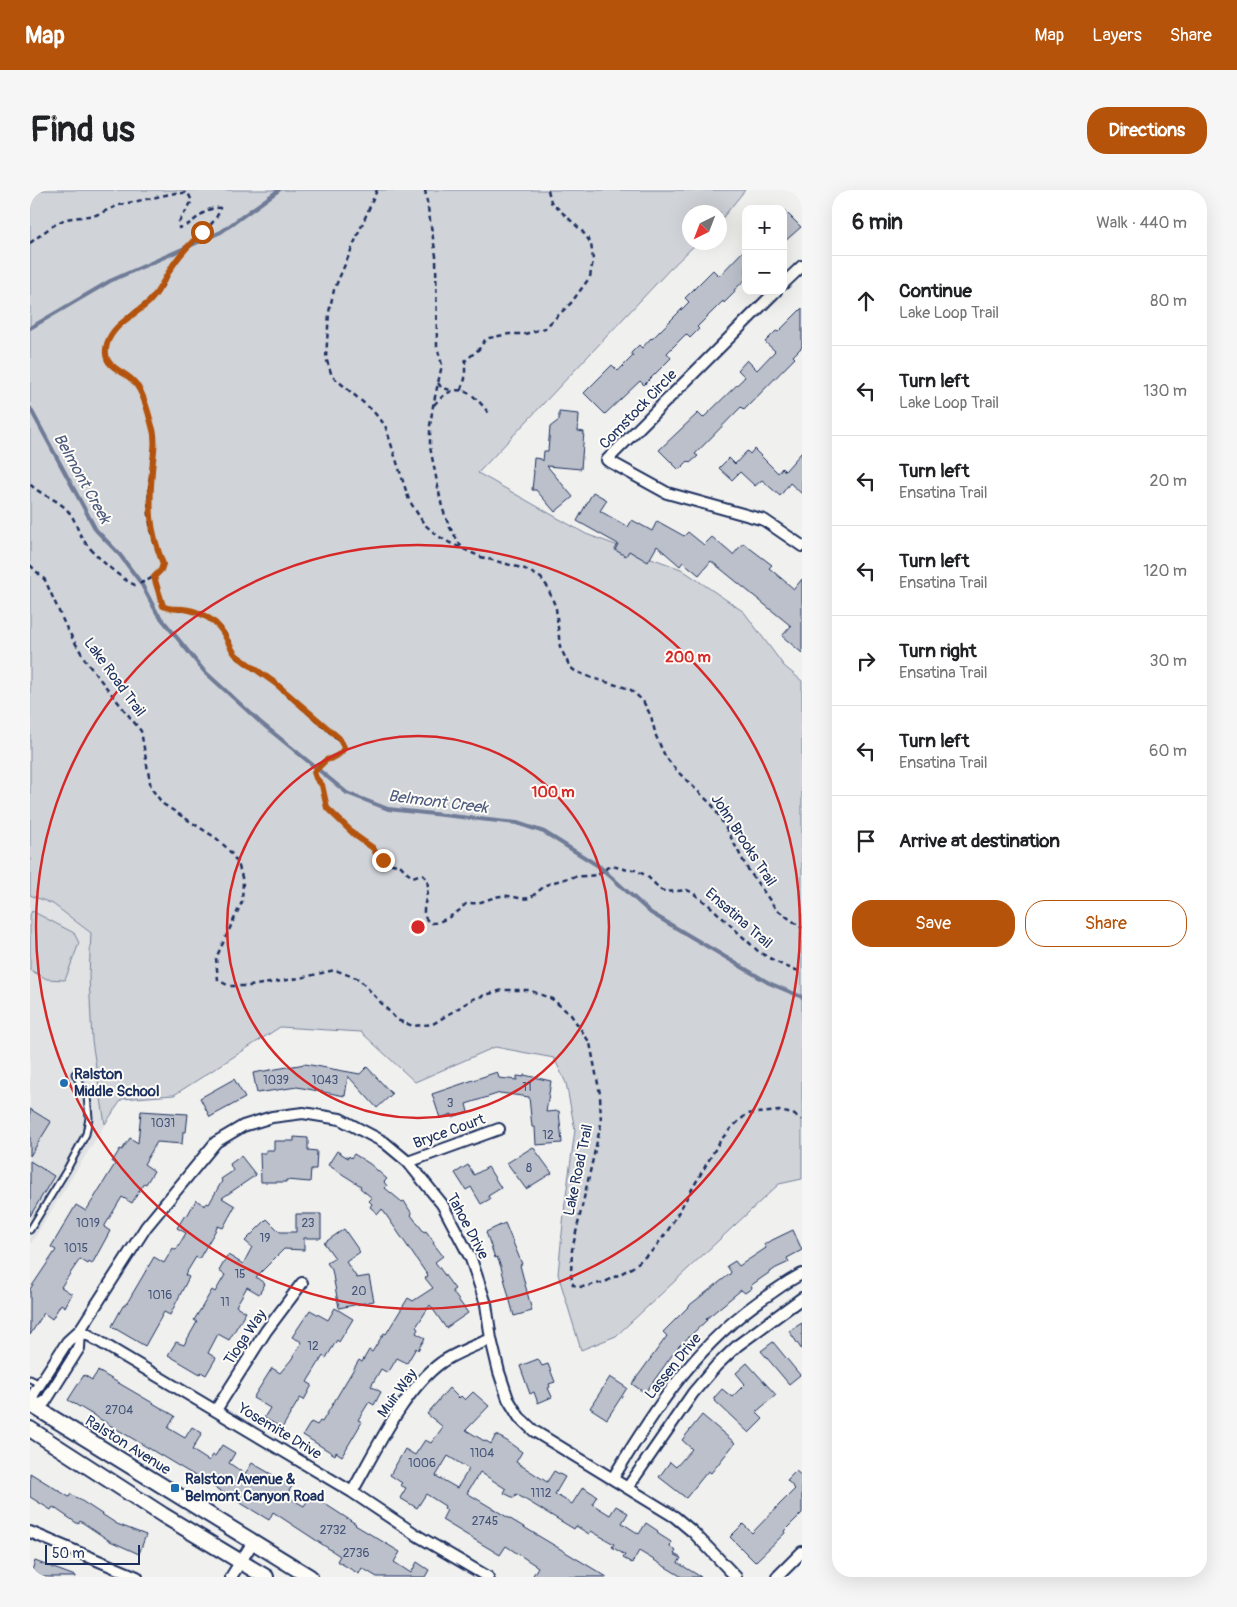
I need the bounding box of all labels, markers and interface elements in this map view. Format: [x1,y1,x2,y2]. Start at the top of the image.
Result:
text: Map [25,21,65,50]
text: Map [1035,24,1064,47]
text: Layers [1092,24,1142,47]
text: Share [1170,24,1212,47]
button: Directions [1087,107,1207,154]
text: Find us [30,108,135,152]
north arrow [682,205,727,250]
map controls [742,205,787,295]
button: + [742,205,787,250]
text: 6 min [852,209,903,236]
text: Walk · 440 m [1096,213,1187,233]
route start [191,221,214,244]
button: − [742,250,787,295]
text: Continue [899,279,972,303]
icon: ahead [852,287,880,315]
text: 80 m [1150,291,1187,311]
text: Lake Loop Trail [899,303,999,323]
street label: Comstock Circle [595,365,682,453]
text: Turn left [899,369,969,393]
icon: left [852,377,880,405]
text: 130 m [1143,381,1187,401]
text: Lake Loop Trail [899,393,999,413]
water label: Belmont Creek [49,430,116,528]
text: Turn left [899,459,969,483]
icon: left [852,467,880,495]
text: 20 m [1149,471,1187,491]
text: Ensatina Trail [899,483,987,503]
text: Turn left [899,549,969,573]
icon: left [852,557,880,585]
text: 120 m [1143,561,1187,581]
text: Ensatina Trail [899,573,987,593]
street label: Lake Road Trail [80,634,150,721]
text: Turn right [899,639,977,663]
icon: right [852,647,880,675]
text: 200 m [665,648,711,667]
text: 30 m [1149,651,1187,671]
text: Ensatina Trail [899,663,987,683]
text: Turn left [899,729,969,753]
icon: left [852,737,880,765]
text: 60 m [1149,741,1187,761]
text: Ensatina Trail [899,753,987,773]
text: 100 m [532,783,574,802]
water label: Belmont Creek [387,786,490,818]
street label: John Brooks Trail [707,791,781,890]
icon: arrive [852,827,880,855]
text: Arrive at destination [899,829,1060,853]
route end [372,849,395,872]
street label: Ensatina Trail [701,884,776,953]
button: Save [852,900,1015,947]
button: Share [1025,900,1187,947]
centre of rings [409,918,427,936]
place label: Ralston Middle School [74,1065,159,1101]
house number: 1039 [263,1073,289,1088]
house number: 1043 [312,1073,339,1088]
marker: Ralston Middle School [58,1077,70,1089]
house number: 11 [522,1080,532,1095]
house number: 3 [447,1096,454,1111]
street label: Bryce Court [411,1109,488,1153]
house number: 1031 [151,1116,175,1131]
street label: Lake Road Trail [560,1123,597,1218]
house number: 12 [542,1128,554,1143]
house number: 8 [526,1161,532,1176]
street label: Tahoe Drive [442,1190,493,1263]
house number: 1019 [76,1216,100,1231]
house number: 23 [301,1216,315,1231]
house number: 19 [260,1231,270,1246]
house number: 1015 [64,1241,88,1256]
house number: 15 [234,1267,246,1282]
house number: 20 [352,1284,366,1299]
house number: 1016 [148,1288,172,1303]
house number: 11 [220,1295,230,1310]
street label: Tioga Way [220,1305,271,1369]
street label: Lassen Drive [641,1329,706,1403]
house number: 12 [307,1339,319,1354]
street label: Muir Way [373,1365,422,1421]
street label: Yosemite Drive [234,1399,325,1464]
house number: 2704 [105,1403,133,1418]
street label: Ralston Avenue [81,1411,175,1480]
house number: 1104 [470,1446,494,1461]
house number: 1006 [408,1456,436,1471]
place label: Ralston Avenue & Belmont Canyon Road [185,1470,324,1506]
marker: Ralston Avenue & Belmont Canyon Road [169,1482,181,1494]
house number: 1112 [531,1486,552,1501]
house number: 2745 [472,1514,498,1529]
house number: 2732 [320,1523,347,1538]
scale bar [45,1542,140,1565]
text: 50 m [52,1545,85,1562]
house number: 2736 [343,1546,369,1561]

